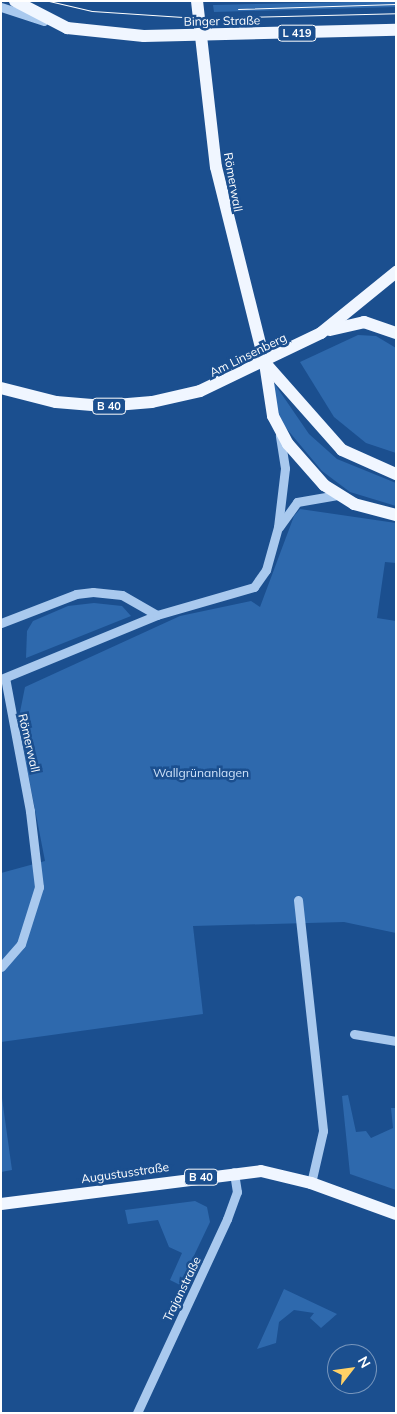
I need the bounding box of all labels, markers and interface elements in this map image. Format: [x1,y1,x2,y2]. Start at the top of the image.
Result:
street label: Binger Straße [184,13,260,29]
road number: L 419 [277,24,317,42]
street label: Römerwall [221,151,245,213]
street label: Am Linsenberg [207,330,289,380]
road number: B 40 [92,398,126,414]
street label: Römerwall [15,712,43,774]
park label: Wallgrünanlagen [153,766,249,780]
street label: Augustusstraße [80,1160,170,1186]
road number: B 40 [184,1168,218,1186]
street label: Trajanstraße [160,1254,204,1324]
north arrow [327,1344,377,1394]
text: N [354,1353,375,1371]

